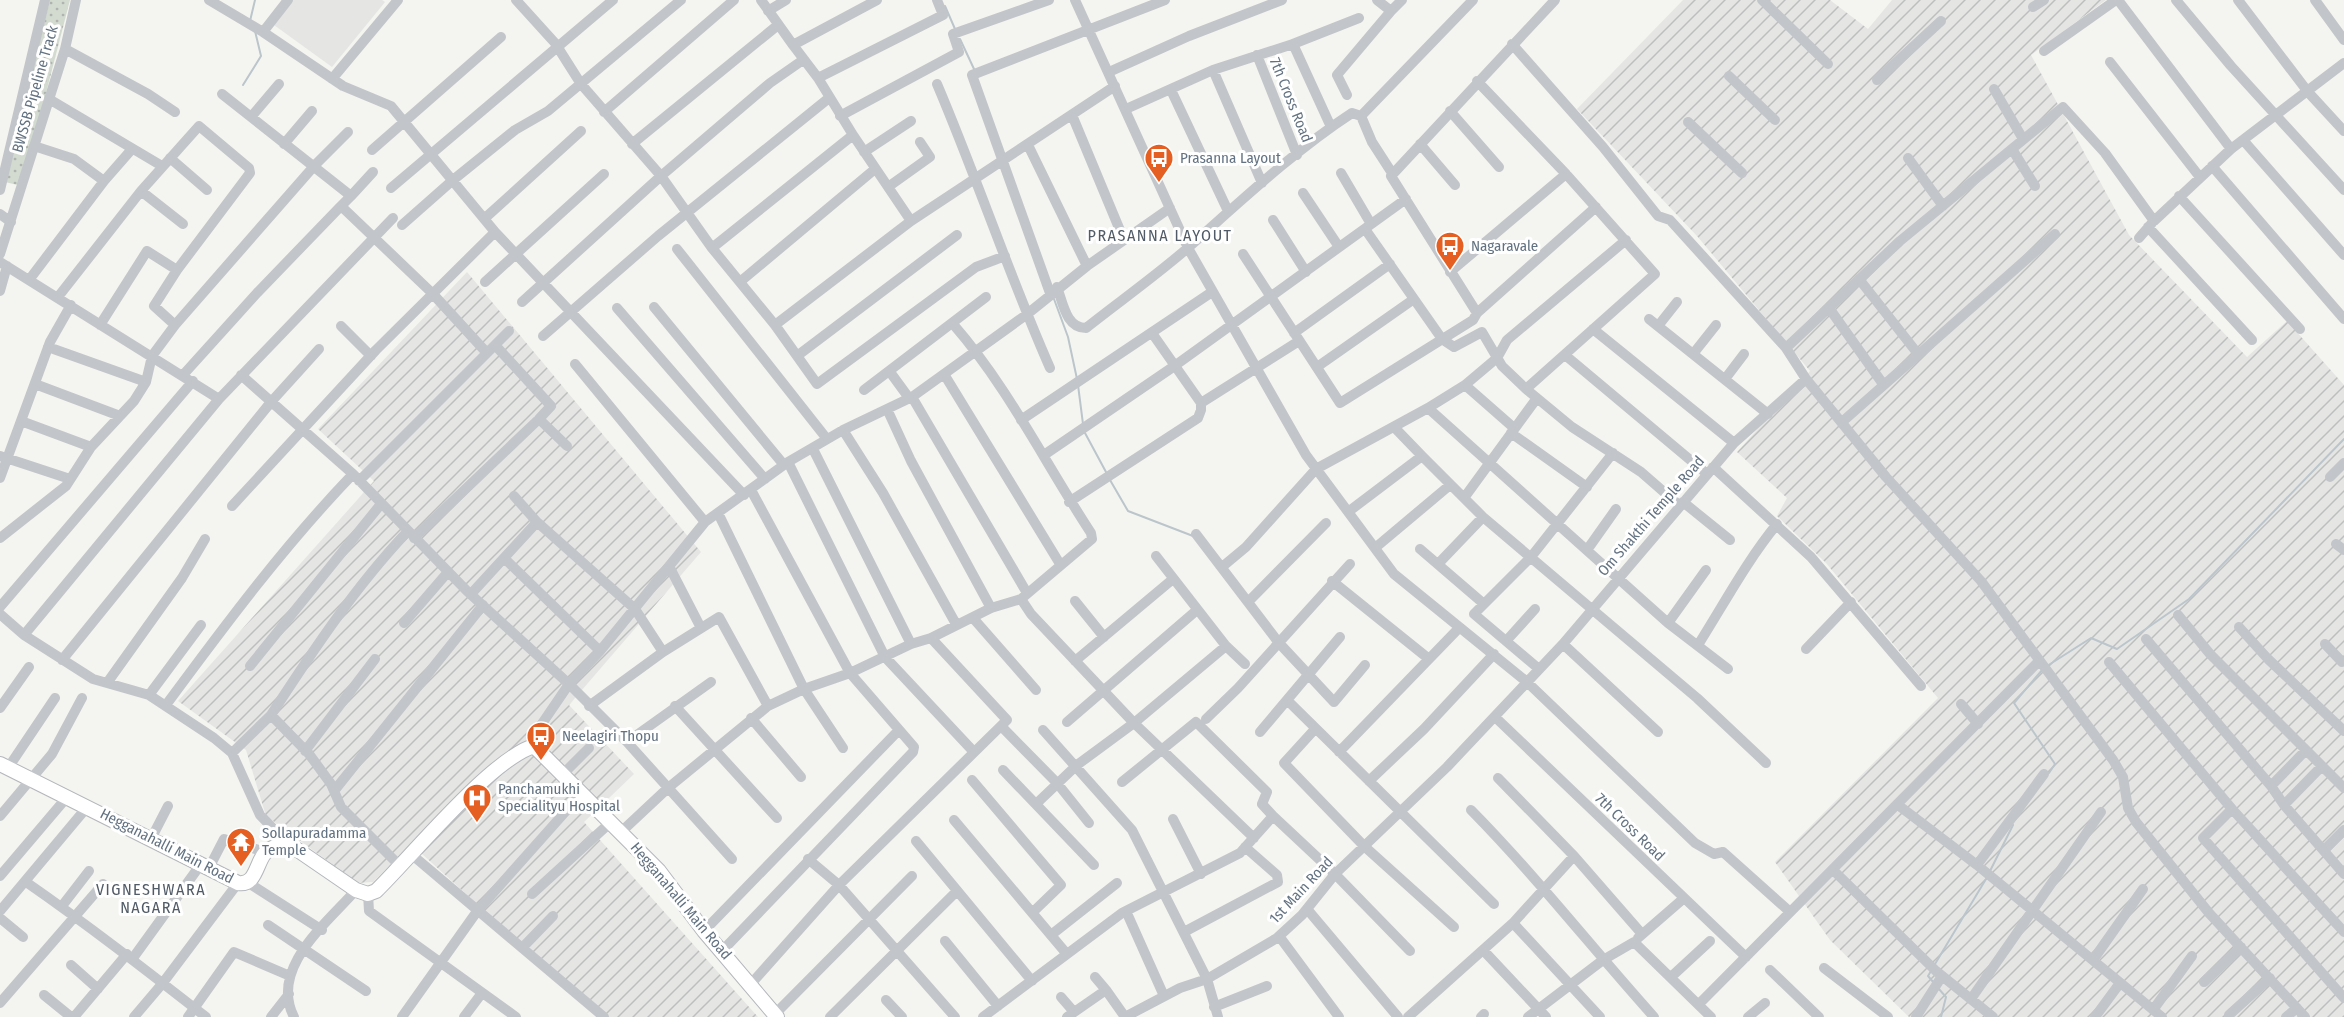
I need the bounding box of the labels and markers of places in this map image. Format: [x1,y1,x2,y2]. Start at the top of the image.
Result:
bus stop icon: Prasanna Layout [1143,142,1175,184]
place label: Prasanna Layout [1180,149,1281,167]
bus stop icon: Nagaravale [1434,230,1466,272]
place label: Nagaravale [1471,237,1538,255]
bus stop icon: Neelagiri Thopu [525,720,557,762]
place label: Neelagiri Thopu [562,727,659,745]
place label: Panchamukhi Specialityu Hospital [498,780,620,815]
hospital icon: Panchamukhi Specialityu Hospital [461,782,493,824]
place label: Sollapuradamma Temple [262,824,366,859]
temple icon: Sollapuradamma Temple [225,826,257,868]

